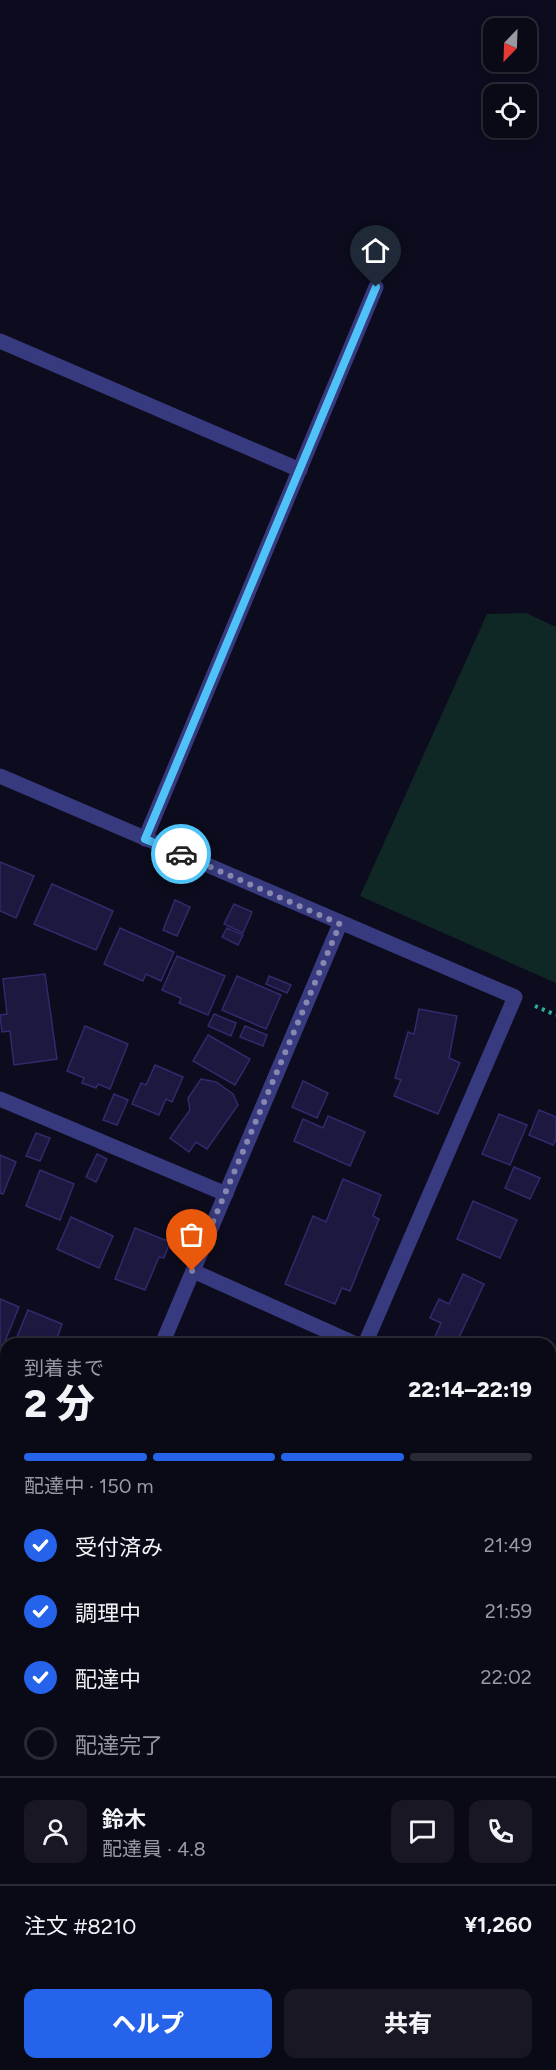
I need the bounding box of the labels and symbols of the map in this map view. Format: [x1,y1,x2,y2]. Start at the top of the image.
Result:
north arrow [483,18,537,72]
pin [350,225,401,287]
courier [151,824,211,884]
pin [166,1209,217,1271]

